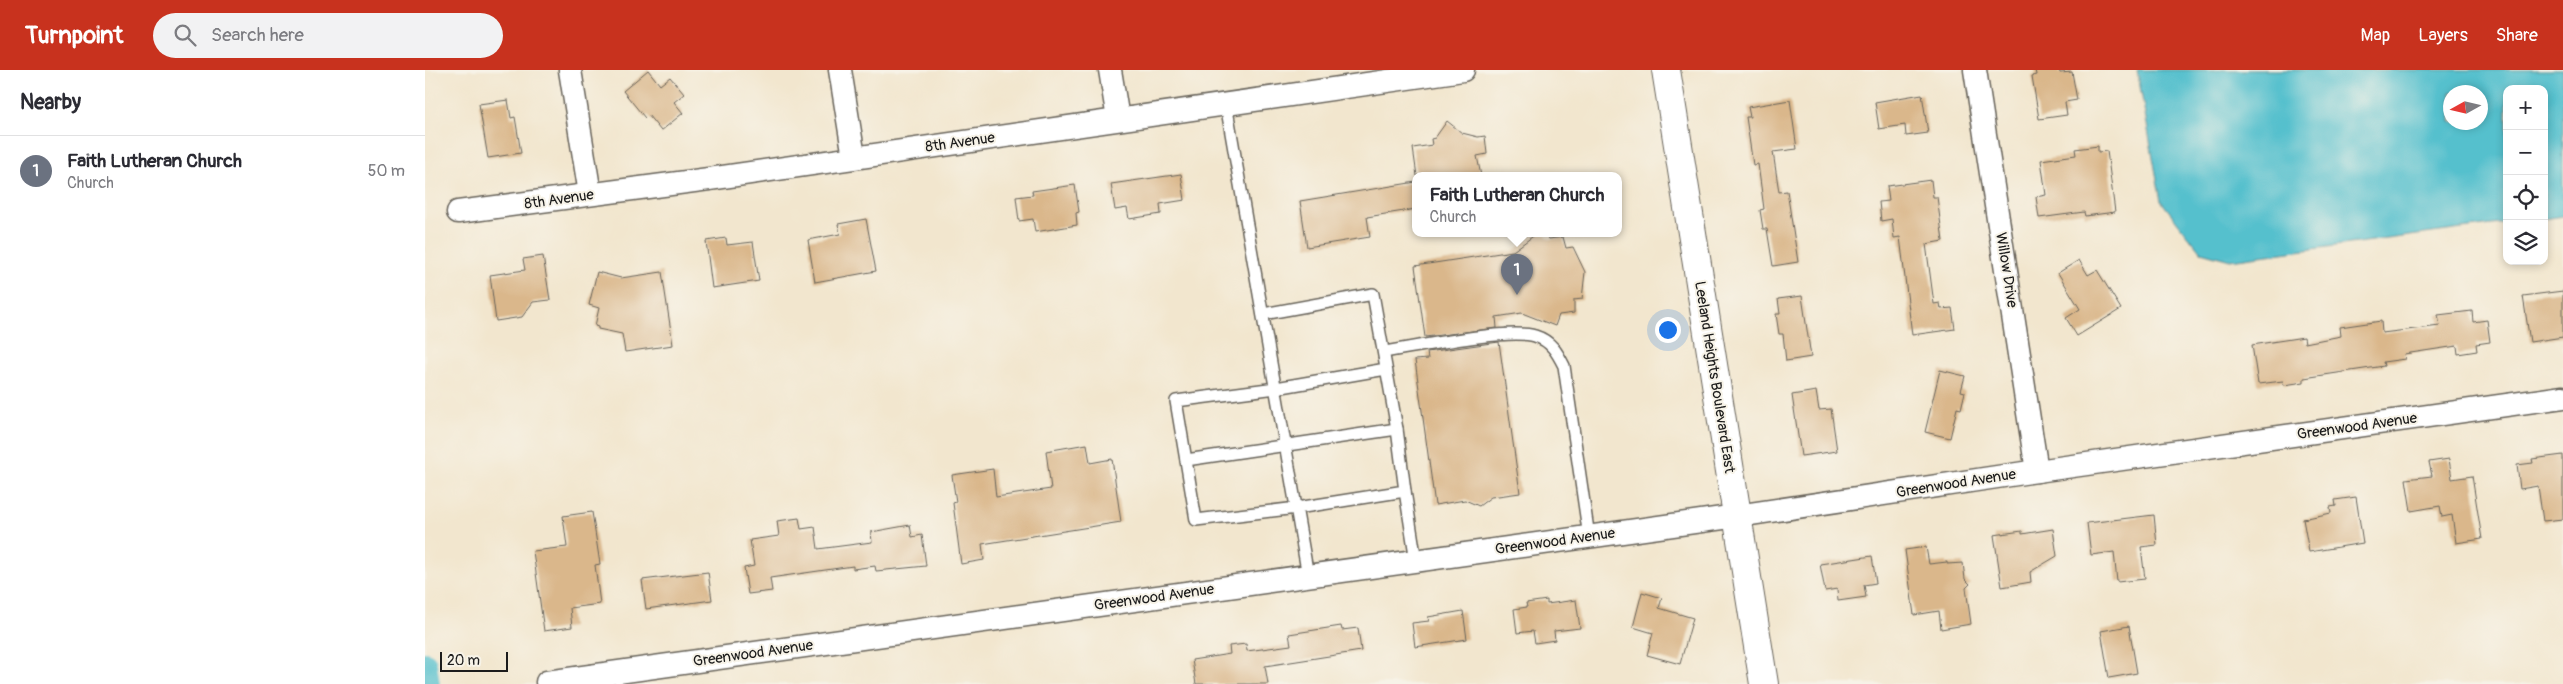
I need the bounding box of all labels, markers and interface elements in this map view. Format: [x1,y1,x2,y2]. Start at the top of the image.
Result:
search box [153,13,503,58]
text: Turnpoint [25,21,123,50]
icon: search [171,21,199,49]
text: Search here [211,23,304,47]
text: Map [2361,24,2390,47]
text: Layers [2418,24,2468,47]
text: Share [2496,24,2538,47]
north arrow [2443,85,2488,130]
map controls [2503,85,2548,265]
button: + [2503,85,2548,130]
text: Nearby [20,89,81,116]
street label: 8th Avenue [924,128,997,157]
button: − [2503,130,2548,175]
text: Faith Lutheran Church [67,149,242,173]
text: 1 [33,161,39,181]
text: 50 m [368,161,405,181]
popup [1412,172,1622,237]
text: Church [67,173,114,193]
button: locate [2503,175,2548,220]
text: Faith Lutheran Church [1430,183,1604,207]
street label: 8th Avenue [523,185,596,214]
text: Church [1430,207,1476,227]
button: layers [2503,220,2548,265]
street label: Willow Drive [1991,231,2022,310]
pin: 1 [1501,254,1533,295]
street label: Leeland Heights Boulevard East [1690,280,1739,475]
your location [1655,317,1681,343]
street label: Greenwood Avenue [2296,409,2419,444]
street label: Greenwood Avenue [1895,465,2018,502]
street label: Greenwood Avenue [1494,524,1617,559]
street label: Greenwood Avenue [1093,580,1216,615]
street label: Greenwood Avenue [692,636,815,671]
scale bar [440,649,507,672]
text: 20 m [447,652,480,669]

